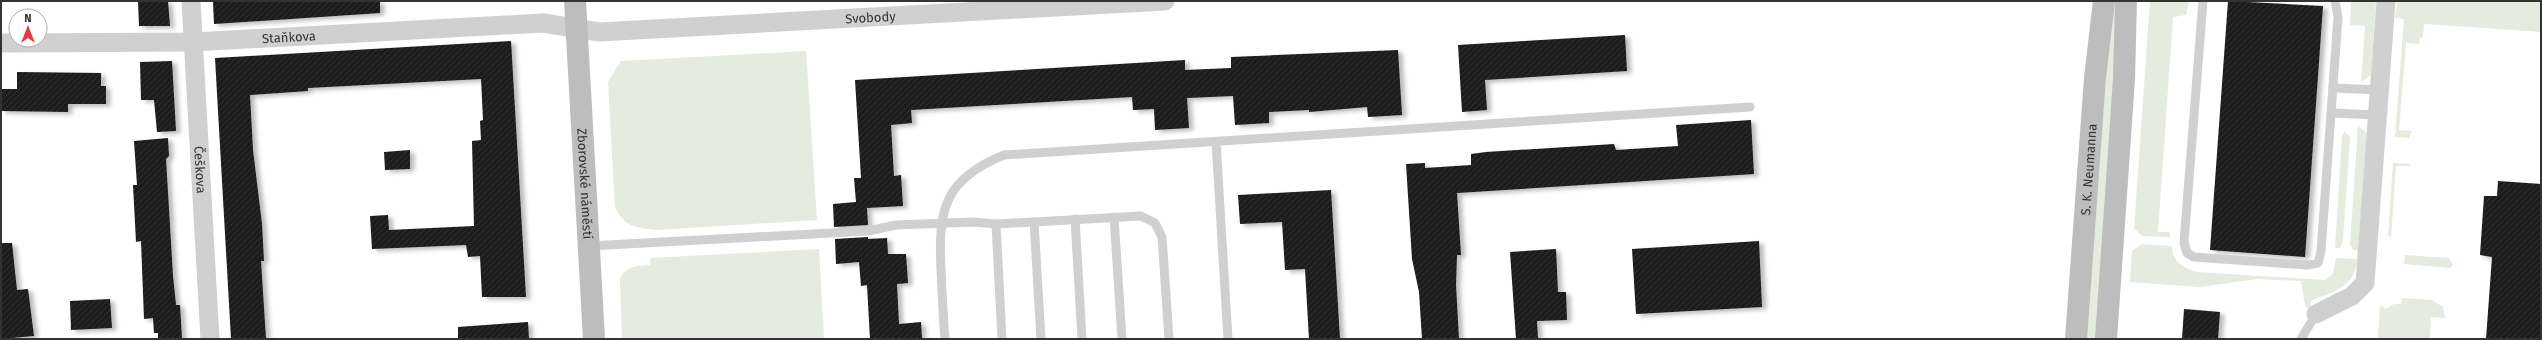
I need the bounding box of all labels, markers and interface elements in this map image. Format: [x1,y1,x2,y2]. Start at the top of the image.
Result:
north arrow [8,8,48,48]
street label: Svobody [845,8,897,26]
text: N [24,12,32,25]
street label: Staňkova [262,28,316,46]
street label: S. K. Neumanna [2078,123,2099,216]
street label: Zborovské náměstí [575,128,596,240]
street label: Češkova [192,146,209,194]

